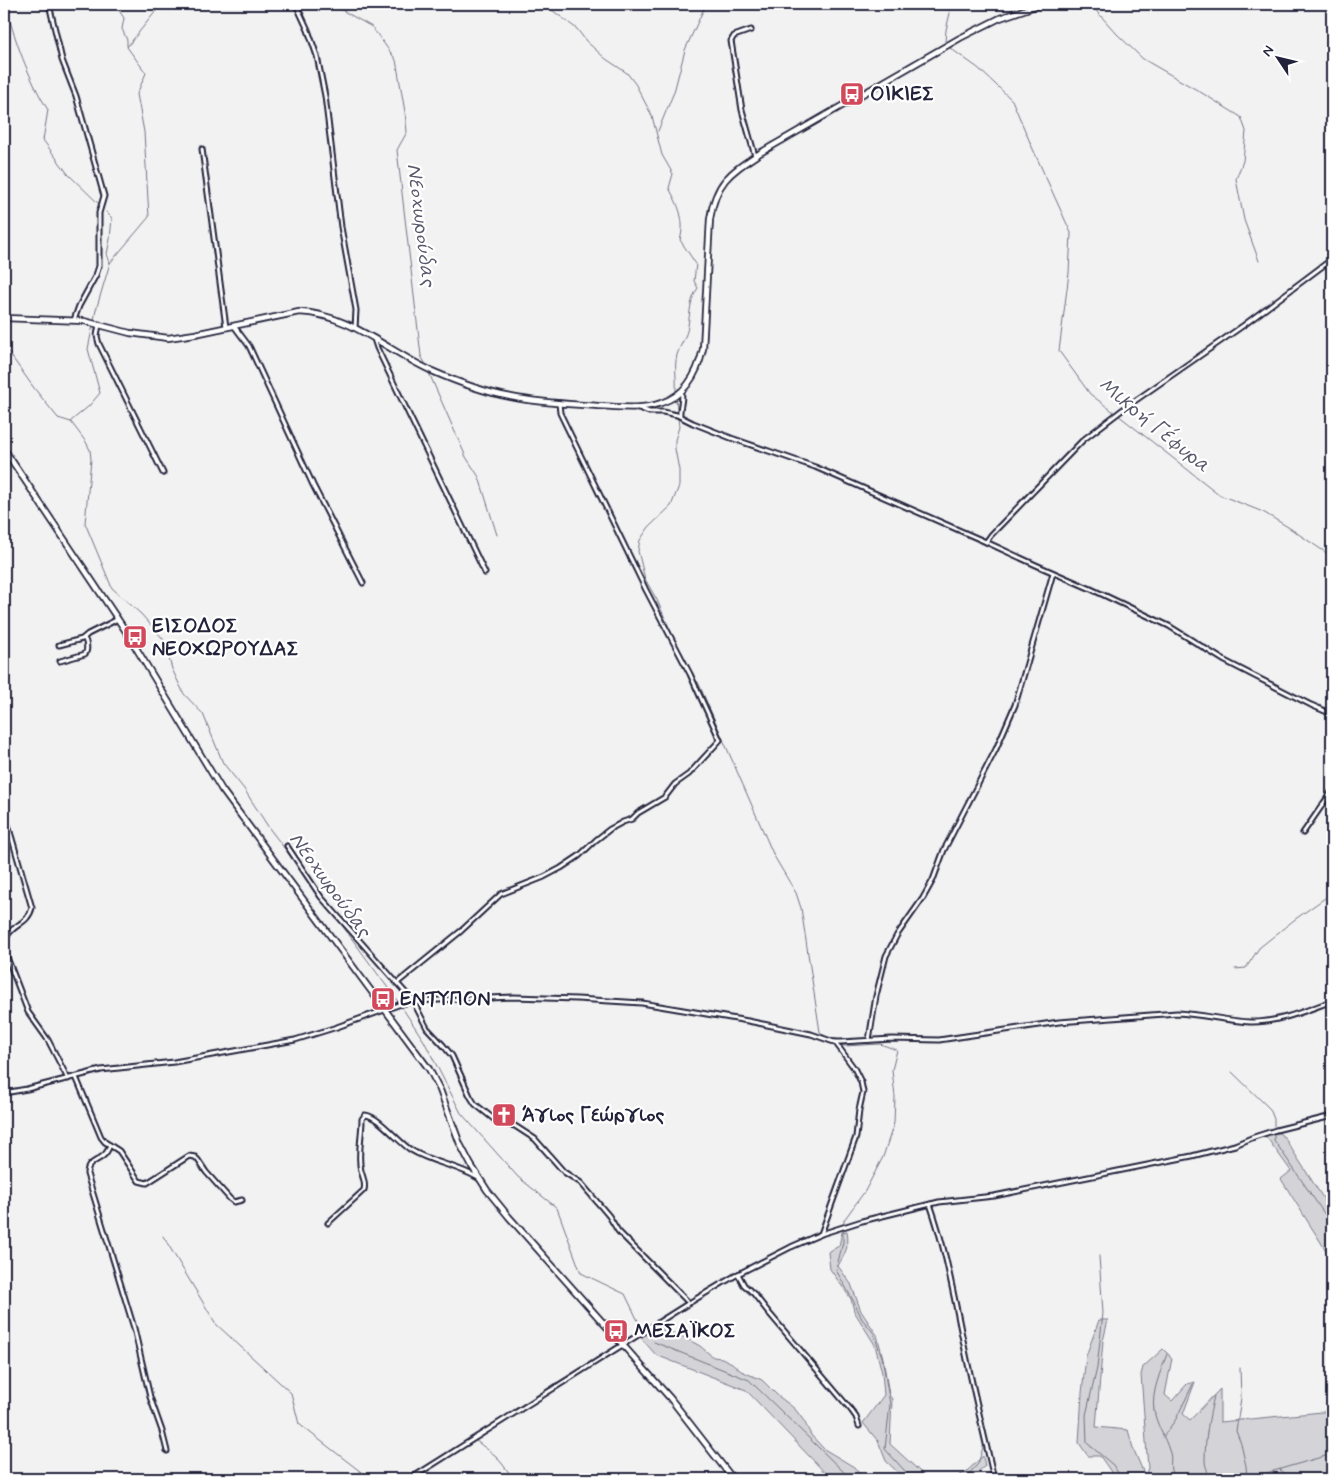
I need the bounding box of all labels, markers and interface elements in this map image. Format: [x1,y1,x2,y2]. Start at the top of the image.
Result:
north arrow [1254,32,1304,82]
text: N [1258,42,1278,60]
bus stop icon: ΟΙΚΙΕΣ [839,81,865,107]
place label: ΟΙΚΙΕΣ [870,81,934,108]
water label: Νεοχωρούδας [400,162,443,290]
water label: Μικρή Γέφυρα [1092,371,1216,479]
place label: ΕΙΣΟΔΟΣ ΝΕΟΧΩΡΟΥΔΑΣ [152,613,299,663]
bus stop icon: ΕΙΣΟΔΟΣ ΝΕΟΧΩΡΟΥΔΑΣ [122,624,148,650]
water label: Νεοχωρούδας [282,827,379,945]
bus stop icon: ΕΝΤΥΠΟΝ [370,986,396,1012]
place label: ΕΝΤΥΠΟΝ [400,986,491,1013]
church icon: Άγιος Γεώργιος [491,1102,517,1128]
place label: Άγιος Γεώργιος [522,1102,664,1129]
bus stop icon: ΜΕΣΑΪΚΟΣ [603,1318,629,1344]
place label: ΜΕΣΑΪΚΟΣ [634,1318,736,1345]

